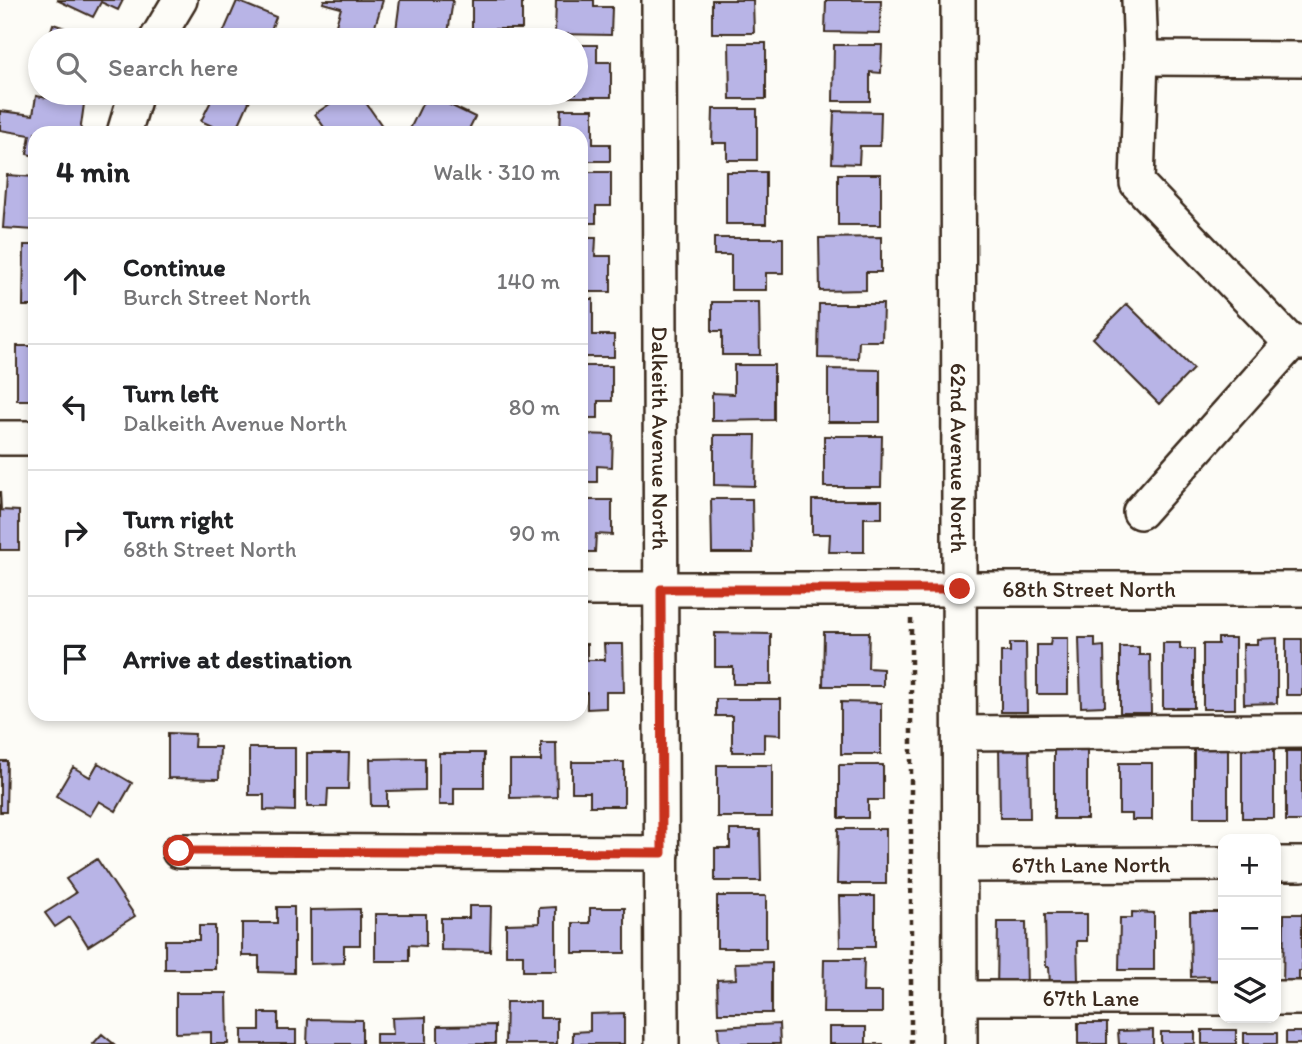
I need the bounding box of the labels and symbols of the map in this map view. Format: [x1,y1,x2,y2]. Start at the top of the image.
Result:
street label: Dalkeith Avenue North [646,326,675,550]
street label: 62nd Avenue North [945,363,973,554]
route end [944,573,975,604]
street label: 68th Street North [1002,575,1176,603]
route start [163,835,194,866]
street label: 67th Lane North [1011,850,1171,879]
street label: 67th Lane [1043,984,1139,1012]

